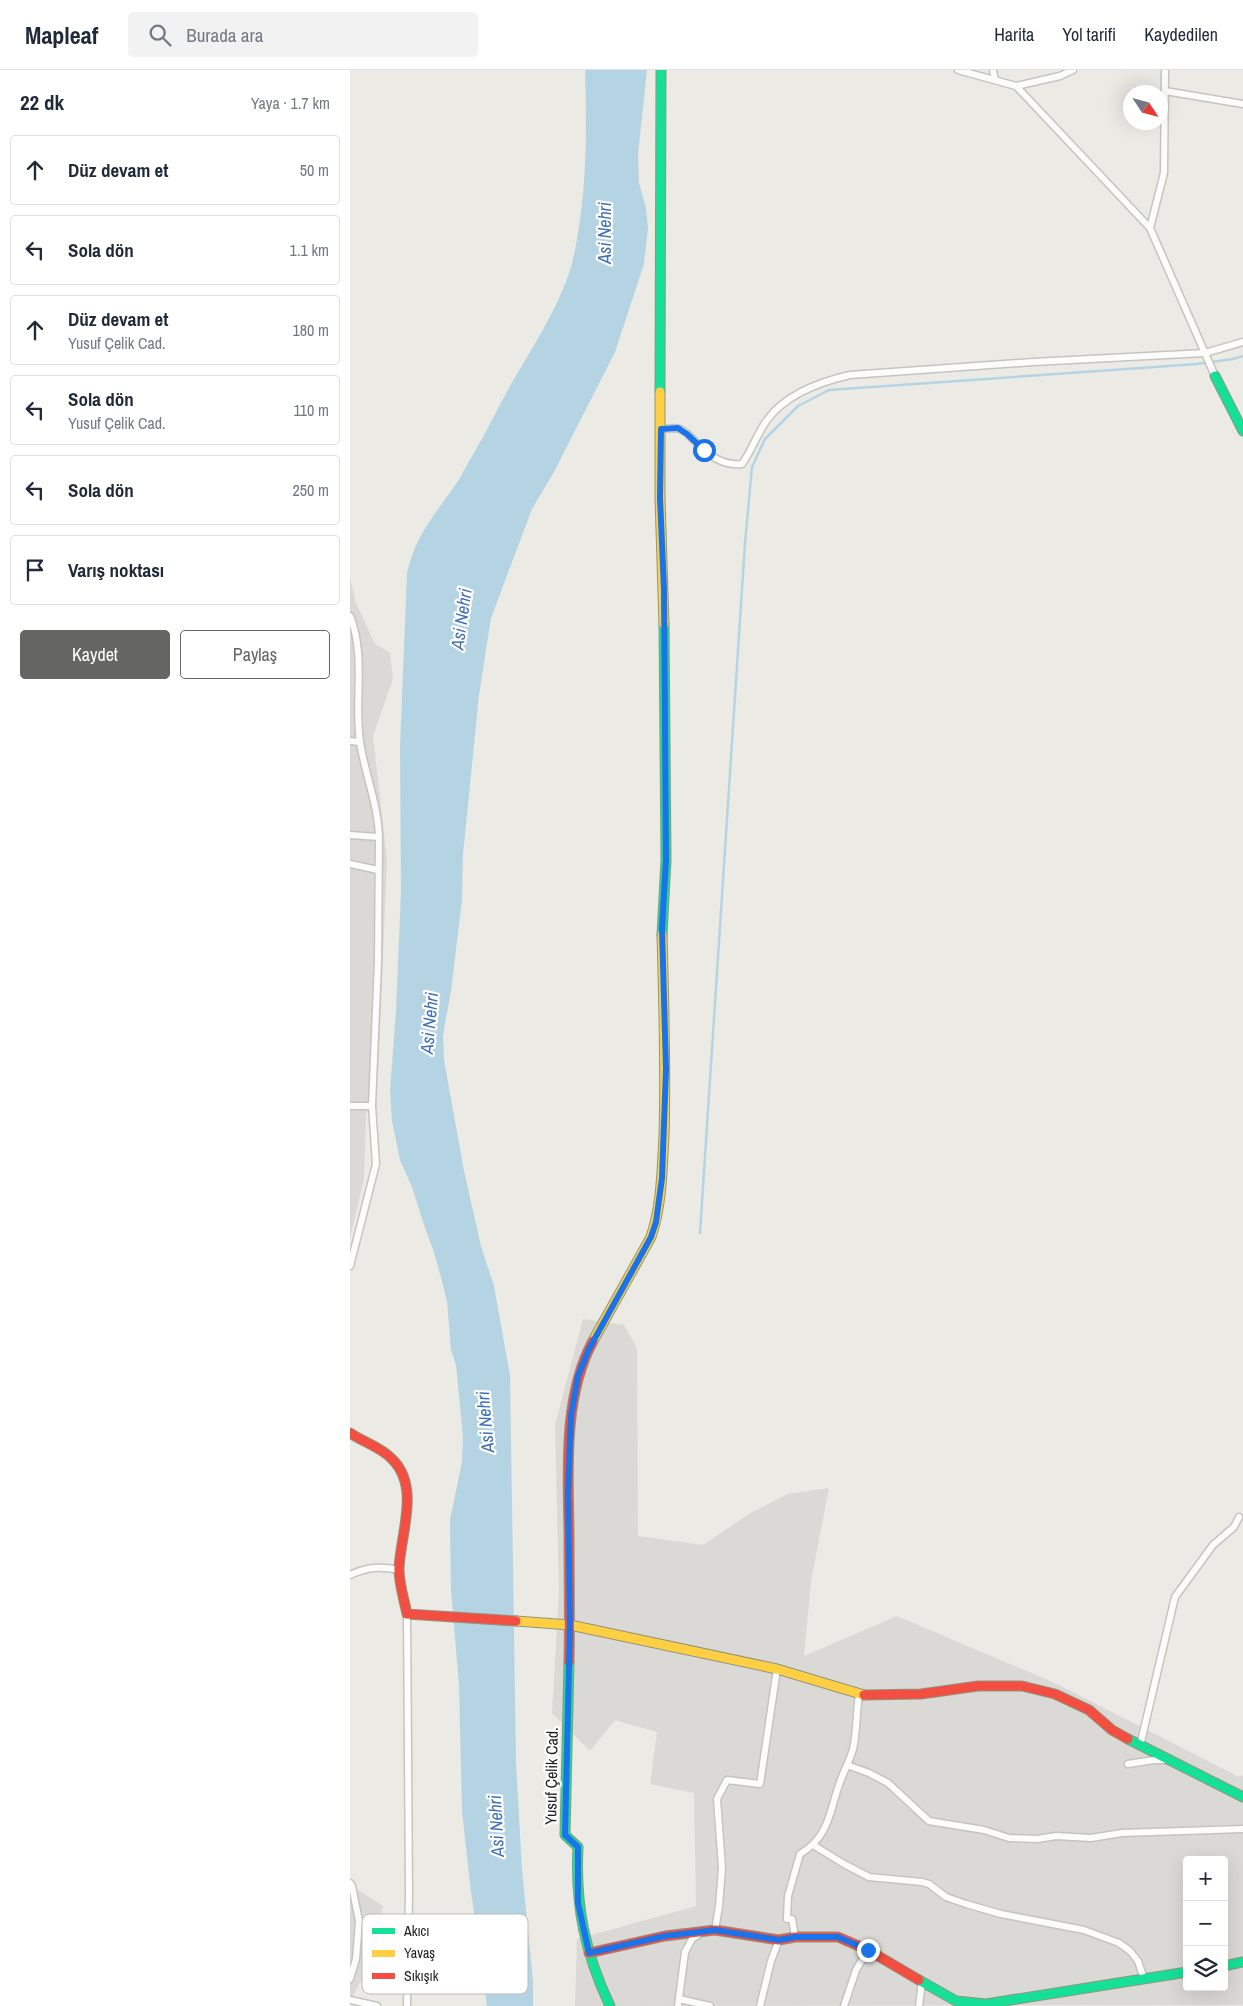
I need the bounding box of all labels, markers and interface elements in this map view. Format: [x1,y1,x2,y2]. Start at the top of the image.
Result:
search box [128,12,478,57]
text: Mapleaf [25,19,98,51]
icon: search [146,21,174,49]
text: Burada ara [186,22,263,48]
text: Harita [994,22,1034,47]
text: Yol tarifi [1062,22,1116,47]
text: Kaydedilen [1144,22,1218,47]
north arrow [1123,85,1168,130]
text: 22 dk [20,88,64,117]
text: Yaya · 1.7 km [251,92,330,114]
icon: ahead [21,156,49,184]
text: Düz devam et [68,157,168,183]
text: 50 m [300,159,329,181]
water label: Asi Nehri [592,202,617,265]
icon: left [21,236,49,264]
text: Sola dön [68,237,134,263]
text: 1.1 km [290,239,329,261]
text: Düz devam et [68,306,168,332]
icon: ahead [21,316,49,344]
text: 180 m [293,319,329,341]
text: Yusuf Çelik Cad. [68,332,166,354]
text: Sola dön [68,386,134,412]
icon: left [21,396,49,424]
text: 110 m [293,399,329,421]
text: Yusuf Çelik Cad. [68,412,166,434]
route start [693,439,716,462]
icon: left [21,476,49,504]
text: Sola dön [68,477,134,503]
text: 250 m [293,479,329,501]
icon: arrive [21,556,49,584]
text: Varış noktası [68,557,164,583]
water label: Asi Nehri [444,587,478,652]
button: Kaydet [20,630,170,679]
button: Paylaş [180,630,330,679]
water label: Asi Nehri [414,991,444,1056]
water label: Asi Nehri [470,1390,500,1455]
street label: Yusuf Çelik Cad. [539,1727,563,1825]
water label: Asi Nehri [482,1795,510,1858]
map controls [1183,1856,1228,1991]
button: + [1183,1856,1228,1901]
button: − [1183,1901,1228,1946]
legend [362,1914,528,1994]
text: Akıcı [403,1922,430,1940]
route end [857,1939,880,1962]
text: Yavaş [404,1944,435,1962]
button: layers [1183,1946,1228,1991]
text: Sıkışık [404,1967,439,1985]

